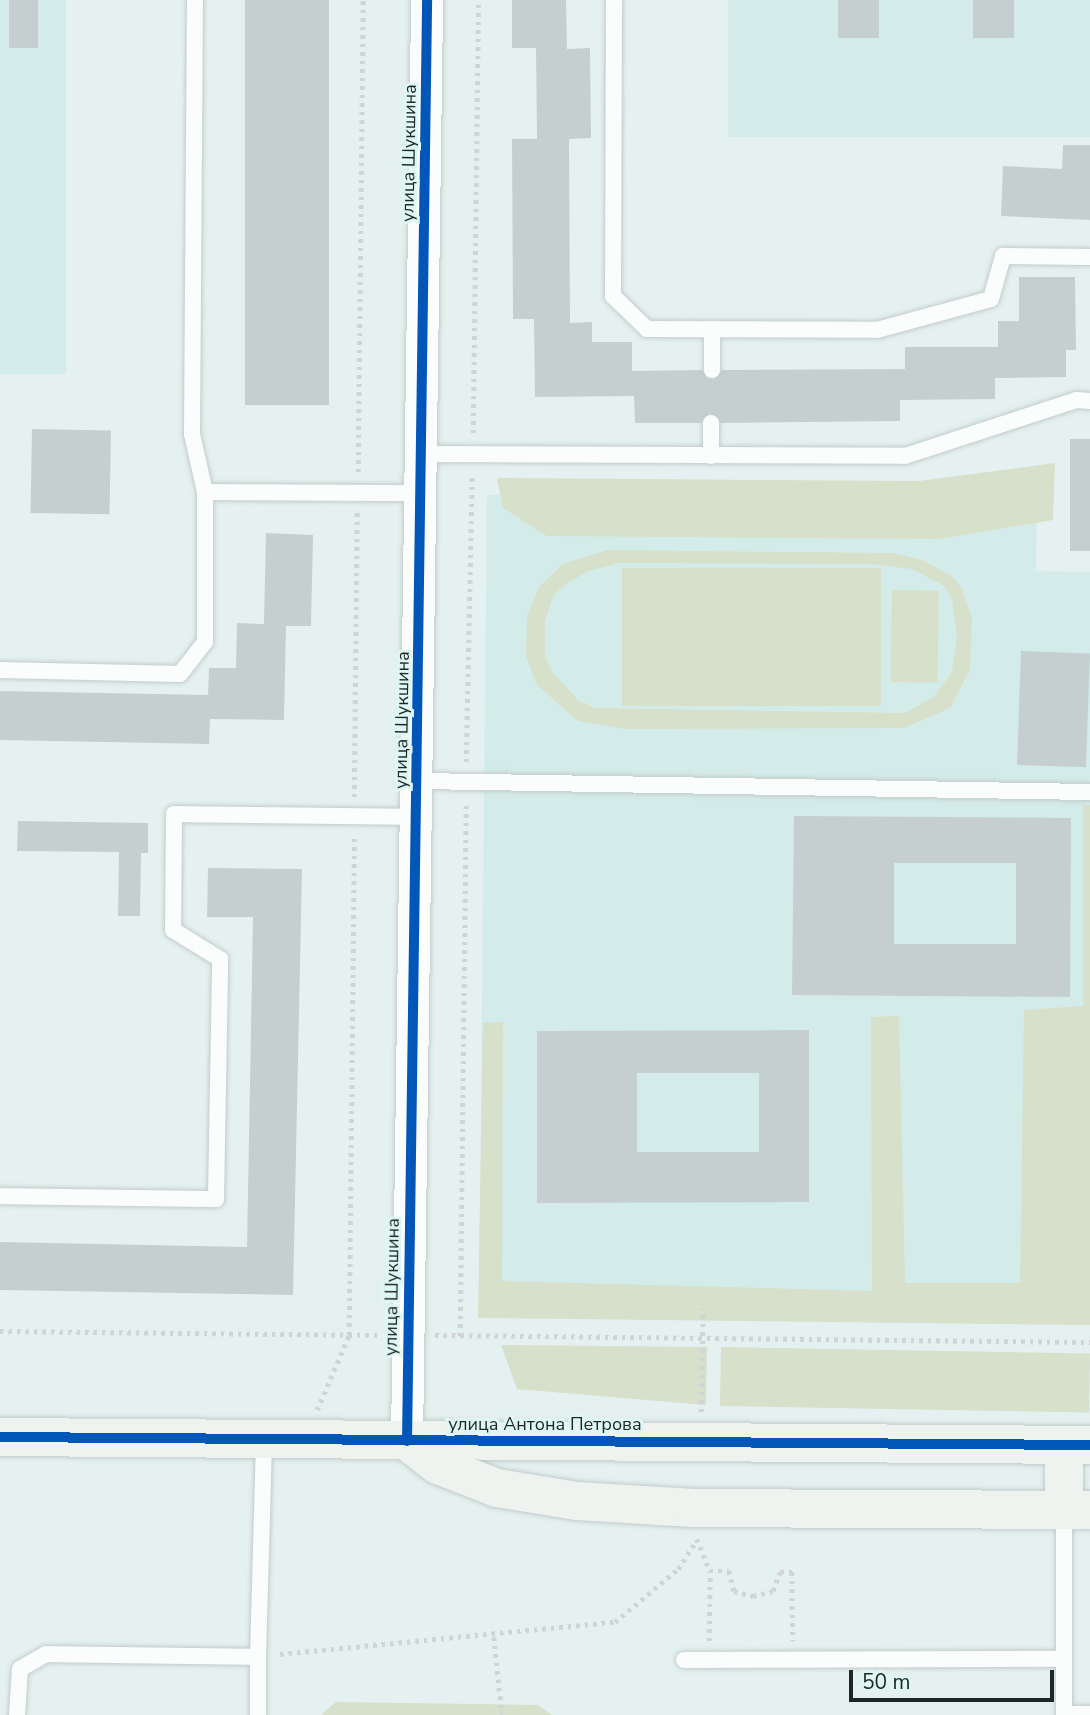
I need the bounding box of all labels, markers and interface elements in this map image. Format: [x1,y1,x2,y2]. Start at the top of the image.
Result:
street label: улица Шукшина [397,84,421,222]
street label: улица Шукшина [390,651,414,789]
street label: улица Шукшина [380,1218,404,1356]
street label: улица Антона Петрова [448,1413,642,1435]
scale bar [852,1656,1057,1700]
text: 50 m [862,1668,911,1696]

